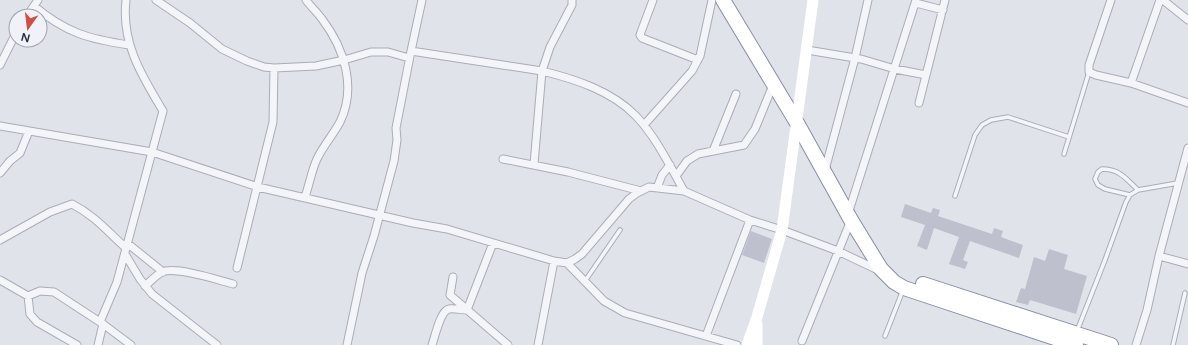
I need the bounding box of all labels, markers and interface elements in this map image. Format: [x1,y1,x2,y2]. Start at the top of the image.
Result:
north arrow [8,8,48,48]
text: N [20,30,32,45]

